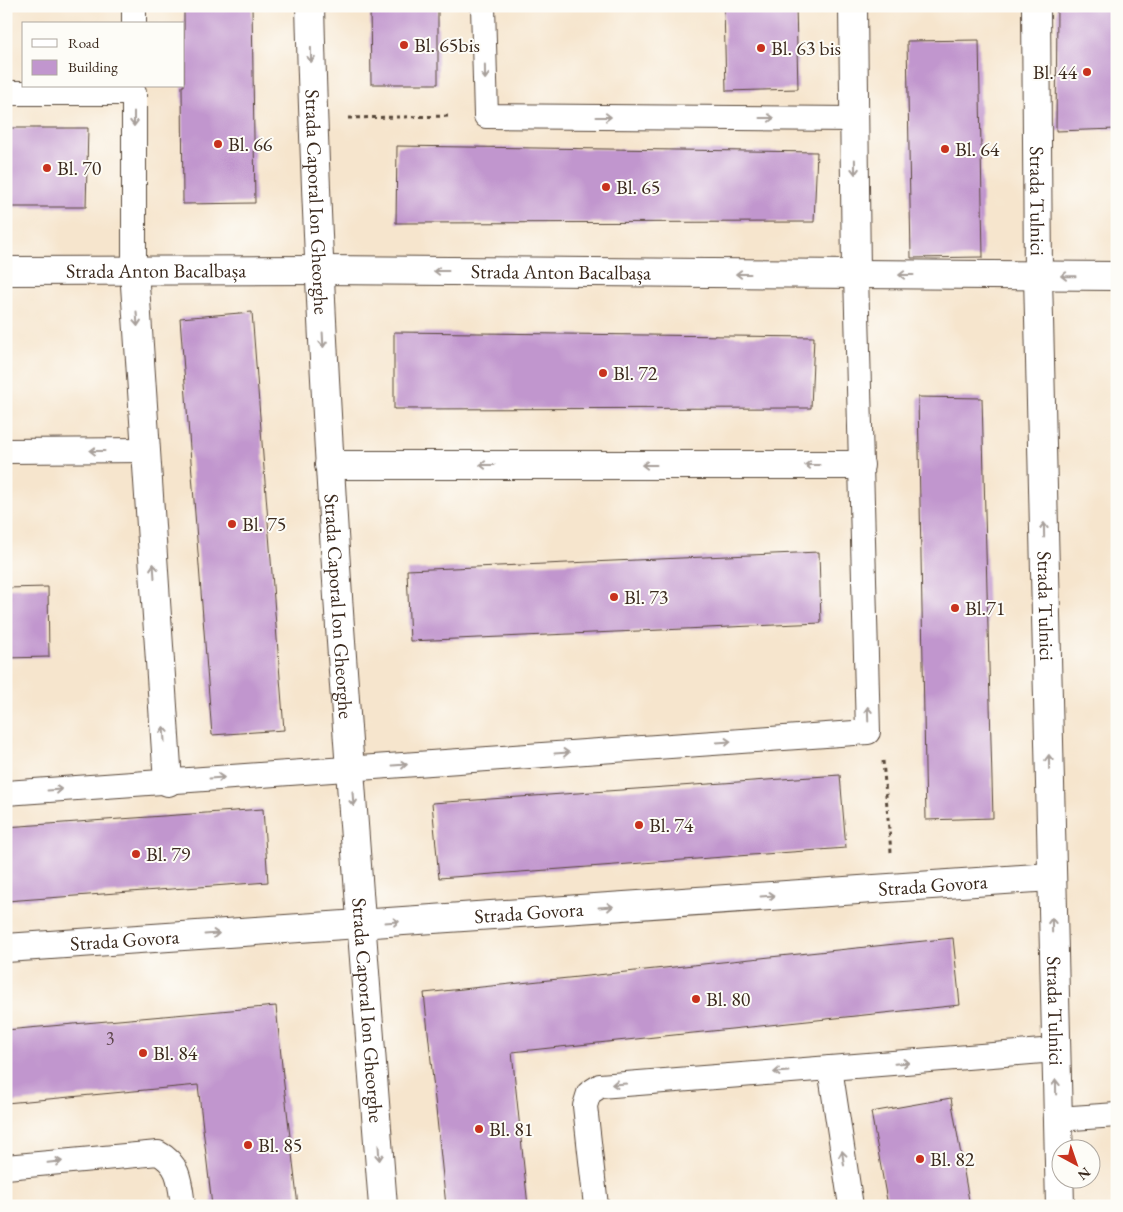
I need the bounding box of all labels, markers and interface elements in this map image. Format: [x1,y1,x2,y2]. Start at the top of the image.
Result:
legend [22,22,185,88]
place label: Bl. 65bis [414,32,480,58]
text: Road [68,33,100,52]
place label: Bl. 63 bis [771,35,841,61]
marker: Bl. 65bis [398,39,410,51]
marker: Bl. 63 bis [755,42,767,54]
one-way arrow [306,46,316,63]
text: Building [68,57,118,76]
place label: Bl. 44 [1033,59,1077,85]
one-way arrow [480,64,489,80]
marker: Bl. 44 [1081,66,1093,78]
street label: Strada Caporal Ion Gheorghe [299,89,335,315]
one-way arrow [129,110,139,127]
one-way arrow [596,112,612,122]
one-way arrow [758,113,775,123]
place label: Bl. 66 [228,131,273,157]
place label: Bl. 64 [955,136,1000,162]
marker: Bl. 66 [212,138,224,150]
marker: Bl. 64 [939,143,951,155]
street label: Strada Tulnici [1024,146,1051,256]
place label: Bl. 70 [57,155,102,181]
one-way arrow [850,159,860,175]
marker: Bl. 70 [41,162,53,174]
place label: Bl. 65 [616,174,660,200]
marker: Bl. 65 [600,181,612,193]
street label: Strada Anton Bacalbașa [66,257,246,284]
street label: Strada Anton Bacalbașa [471,258,651,285]
one-way arrow [433,266,449,276]
one-way arrow [735,269,751,278]
one-way arrow [898,270,914,280]
one-way arrow [1060,271,1076,281]
one-way arrow [133,311,142,327]
one-way arrow [319,331,328,347]
place label: Bl. 72 [613,360,658,386]
marker: Bl. 72 [597,367,609,379]
one-way arrow [89,446,106,456]
one-way arrow [479,460,495,470]
one-way arrow [641,460,658,470]
one-way arrow [804,460,820,470]
street label: Strada Caporal Ion Gheorghe [319,493,359,720]
place label: Bl. 75 [242,511,286,537]
marker: Bl. 75 [226,518,238,530]
one-way arrow [1039,522,1048,538]
street label: Strada Tulnici [1032,551,1060,661]
one-way arrow [149,564,158,580]
place label: Bl. 73 [624,584,668,610]
marker: Bl. 73 [608,591,620,603]
place label: Bl.71 [965,595,1005,621]
marker: Bl.71 [949,602,961,614]
one-way arrow [863,706,872,722]
one-way arrow [160,726,169,742]
one-way arrow [715,737,731,746]
one-way arrow [553,749,569,758]
one-way arrow [1044,754,1054,770]
one-way arrow [391,760,407,769]
one-way arrow [209,774,225,783]
one-way arrow [47,785,63,794]
one-way arrow [348,790,357,806]
place label: Bl. 74 [649,812,694,838]
marker: Bl. 74 [633,819,645,831]
place label: Bl. 79 [146,841,191,867]
marker: Bl. 79 [130,848,142,860]
street label: Strada Govora [877,868,988,902]
one-way arrow [760,891,776,901]
street label: Strada Govora [473,896,584,929]
street label: Strada Caporal Ion Gheorghe [346,897,390,1124]
one-way arrow [598,902,614,912]
one-way arrow [383,917,399,926]
one-way arrow [1048,917,1057,933]
street label: Strada Govora [69,923,180,957]
one-way arrow [204,929,220,938]
street label: Strada Tulnici [1041,956,1070,1066]
place label: Bl. 80 [706,986,751,1012]
marker: Bl. 80 [690,993,702,1005]
house number: 3 [106,1027,114,1050]
place label: Bl. 84 [153,1040,198,1066]
marker: Bl. 84 [137,1047,149,1059]
one-way arrow [894,1058,910,1067]
one-way arrow [774,1067,790,1077]
one-way arrow [1051,1079,1061,1096]
one-way arrow [612,1080,628,1089]
place label: Bl. 81 [489,1116,533,1142]
marker: Bl. 81 [473,1123,485,1135]
place label: Bl. 85 [258,1132,302,1158]
marker: Bl. 85 [242,1139,254,1151]
north arrow [1050,1140,1100,1190]
one-way arrow [374,1145,384,1161]
place label: Bl. 82 [930,1146,975,1172]
one-way arrow [838,1150,848,1166]
marker: Bl. 82 [914,1153,926,1165]
one-way arrow [46,1157,62,1167]
text: N [1074,1163,1094,1185]

